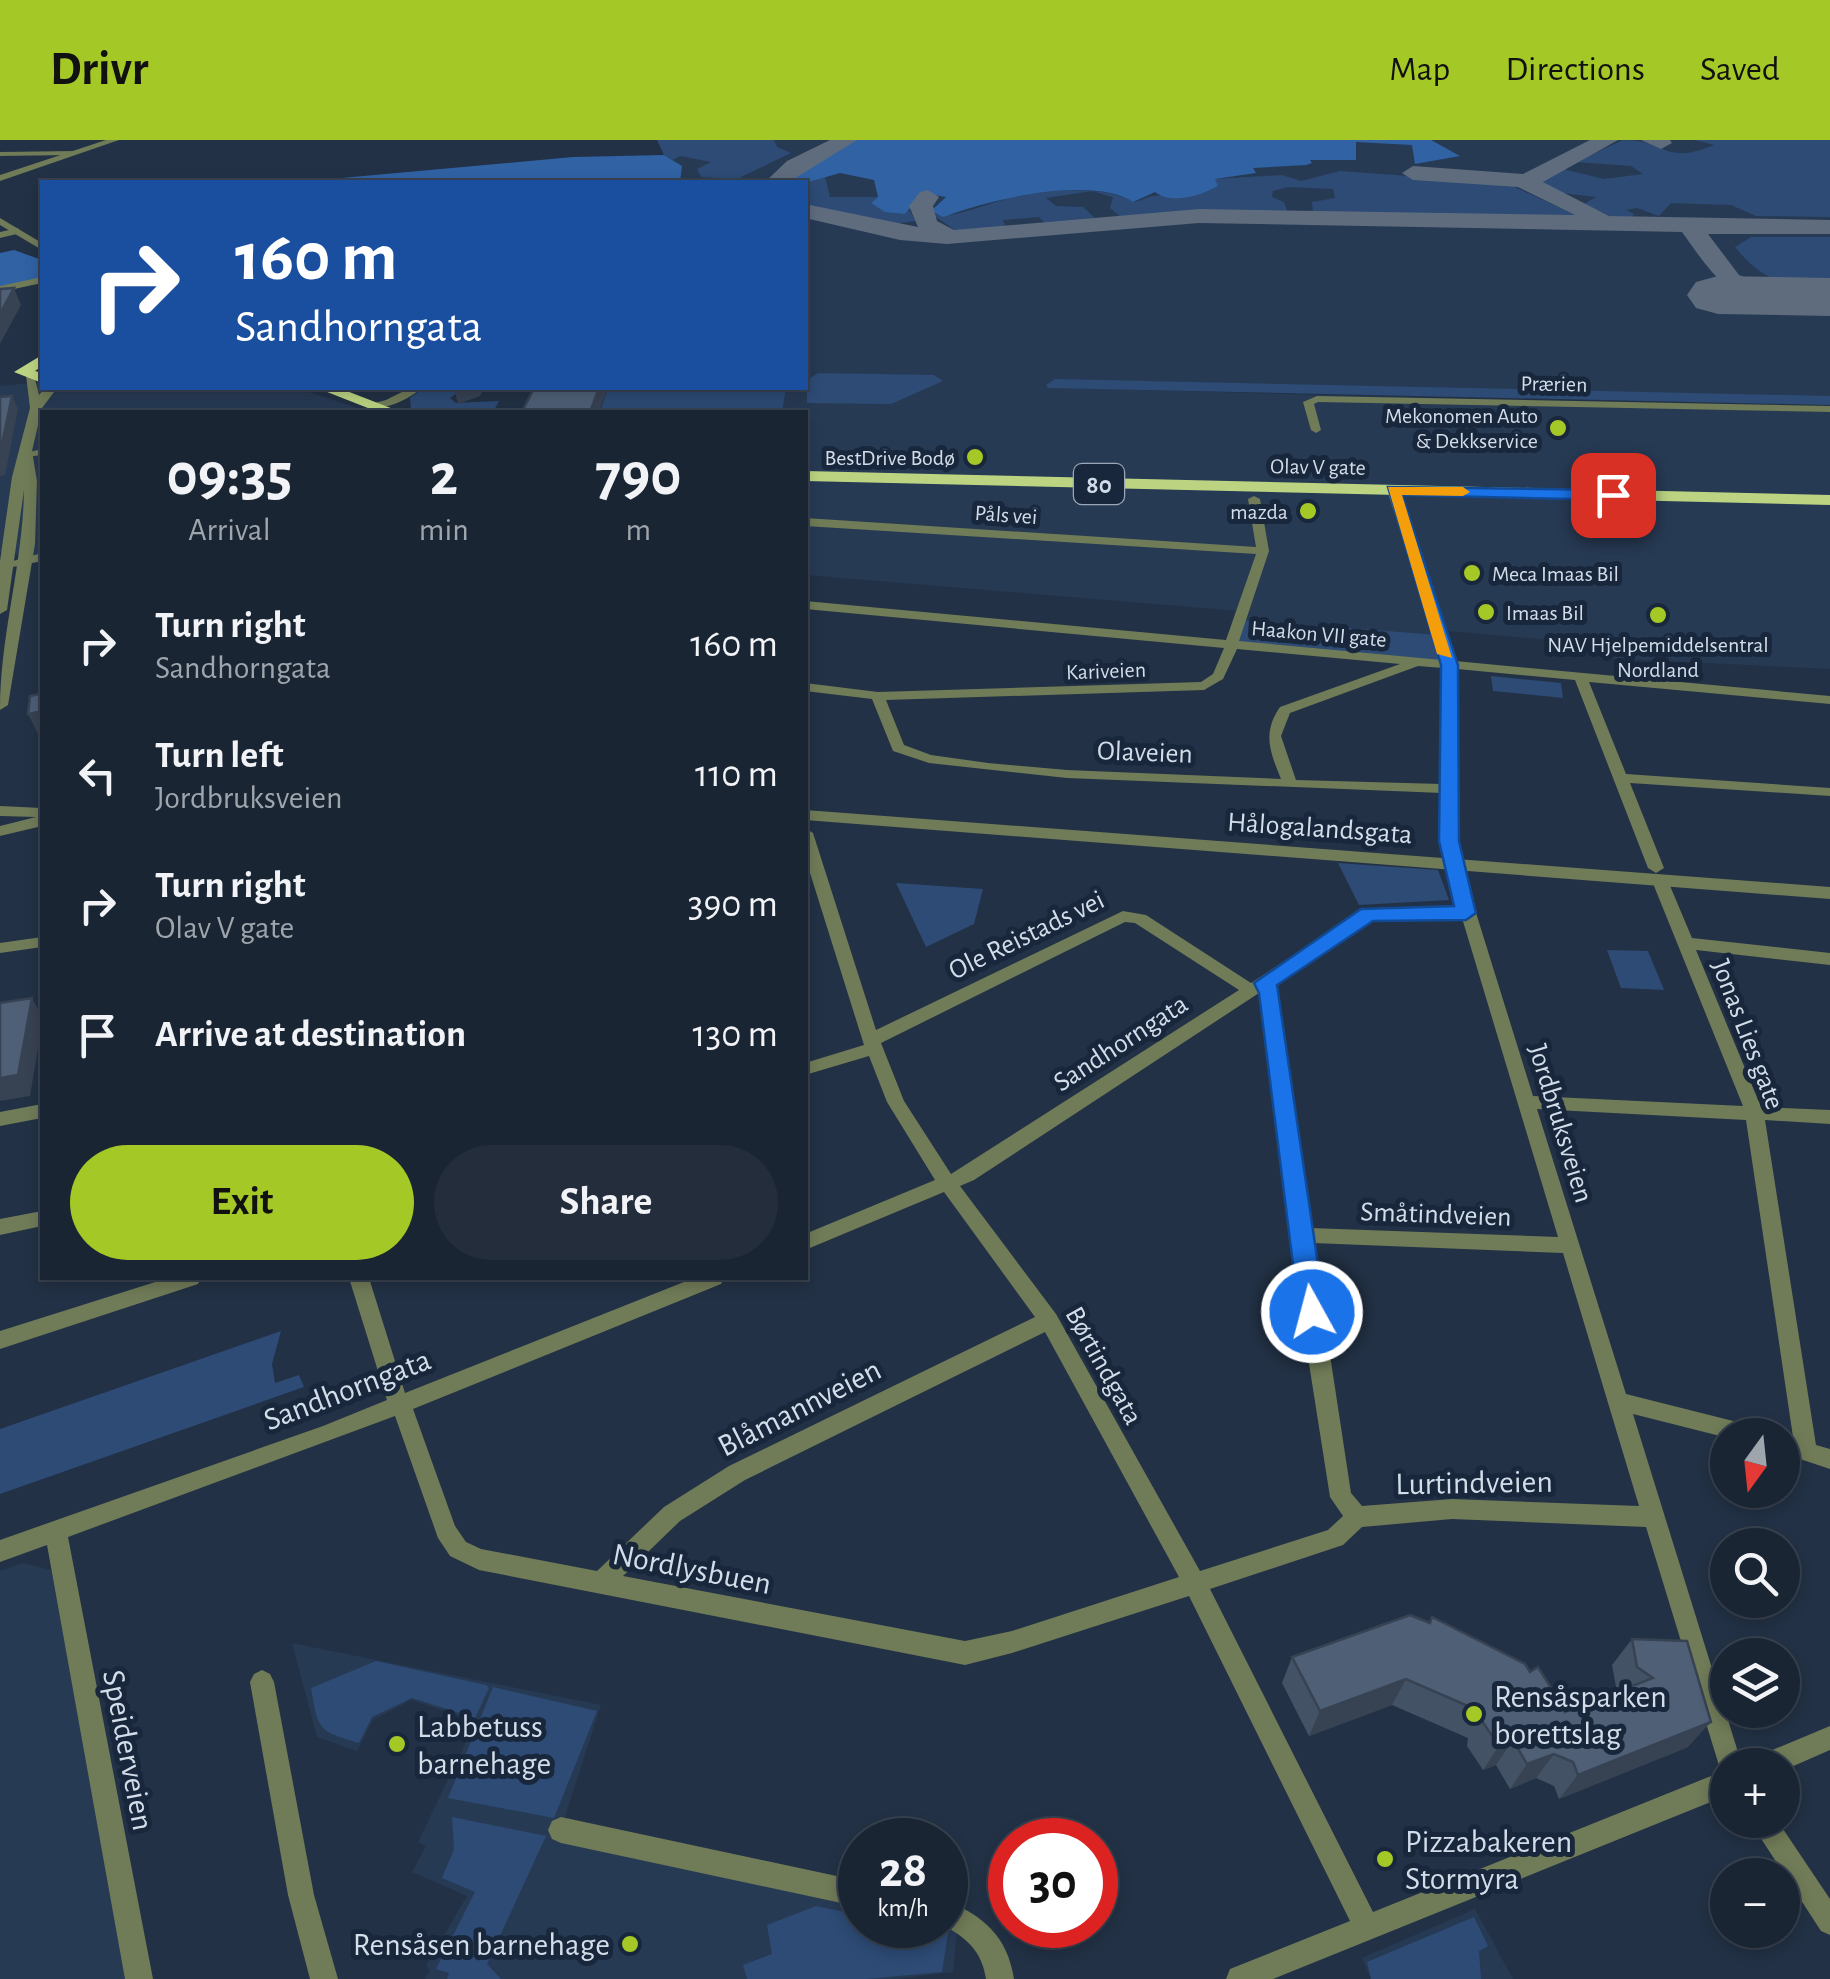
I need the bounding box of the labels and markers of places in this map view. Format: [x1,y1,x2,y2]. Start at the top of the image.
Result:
place label: Mekonomen Auto & Dekkservice [1385,405,1538,452]
marker: Mekonomen Auto & Dekkservice [1547,417,1569,439]
marker: BestDrive Bodø [964,446,986,468]
place label: BestDrive Bodø [825,447,955,469]
pin [1571,453,1656,538]
marker: mazda [1297,500,1319,522]
place label: mazda [1230,501,1288,523]
marker: Meca Imaas Bil [1461,562,1483,584]
place label: Meca Imaas Bil [1492,563,1619,585]
marker: Imaas Bil [1475,601,1497,623]
place label: Imaas Bil [1506,602,1584,624]
marker: NAV Hjelpemiddelsentral Nordland [1647,604,1669,626]
place label: NAV Hjelpemiddelsentral Nordland [1547,634,1769,681]
place label: Rensåsparken borettslag [1494,1681,1667,1750]
marker: Rensåsparken borettslag [1463,1703,1485,1725]
place label: Labbetuss barnehage [417,1711,551,1780]
marker: Labbetuss barnehage [386,1733,408,1755]
place label: Pizzabakeren Stormyra [1405,1826,1572,1895]
marker: Pizzabakeren Stormyra [1374,1848,1396,1870]
place label: Rensåsen barnehage [353,1929,610,1961]
marker: Rensåsen barnehage [619,1933,641,1955]

